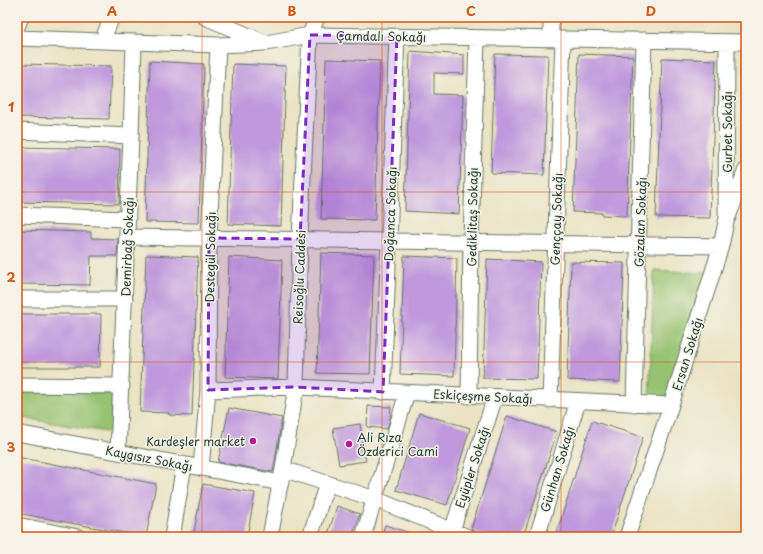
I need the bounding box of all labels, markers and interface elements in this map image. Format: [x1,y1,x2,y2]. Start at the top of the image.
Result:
text: A [107,1,117,20]
text: B [288,1,297,20]
text: C [466,1,476,20]
text: D [646,1,656,20]
street label: Çamdalı Sokağı [336,26,426,46]
street label: Gurbet Sokağı [718,91,736,173]
text: 1 [8,97,14,116]
street label: Doğanca Sokağı [379,166,401,262]
street label: Gediklitaş Sokağı [462,167,482,267]
street label: Genççay Sokağı [545,172,567,266]
street label: Gözalan Sokağı [629,177,651,267]
street label: Demirbağ Sokağı [116,197,138,297]
street label: Destegül Sokağı [200,211,220,303]
street label: Reisoğlu Caddesi [288,229,310,325]
text: 2 [6,267,16,286]
street label: Ersan Sokağı [667,315,707,393]
street label: Eskiçeşme Sokağı [433,384,533,408]
street label: Eyüpler Sokağı [450,424,494,510]
street label: Günhan Sokağı [535,424,579,514]
place label: Ali Rıza Özderici Cami [357,428,438,460]
place label: Kardeşler market [146,432,245,450]
marker: Kardeşler market [248,436,258,446]
text: 3 [7,437,16,456]
marker: Ali Rıza Özderici Cami [344,439,354,449]
street label: Kaygısız Sokağı [104,441,194,475]

